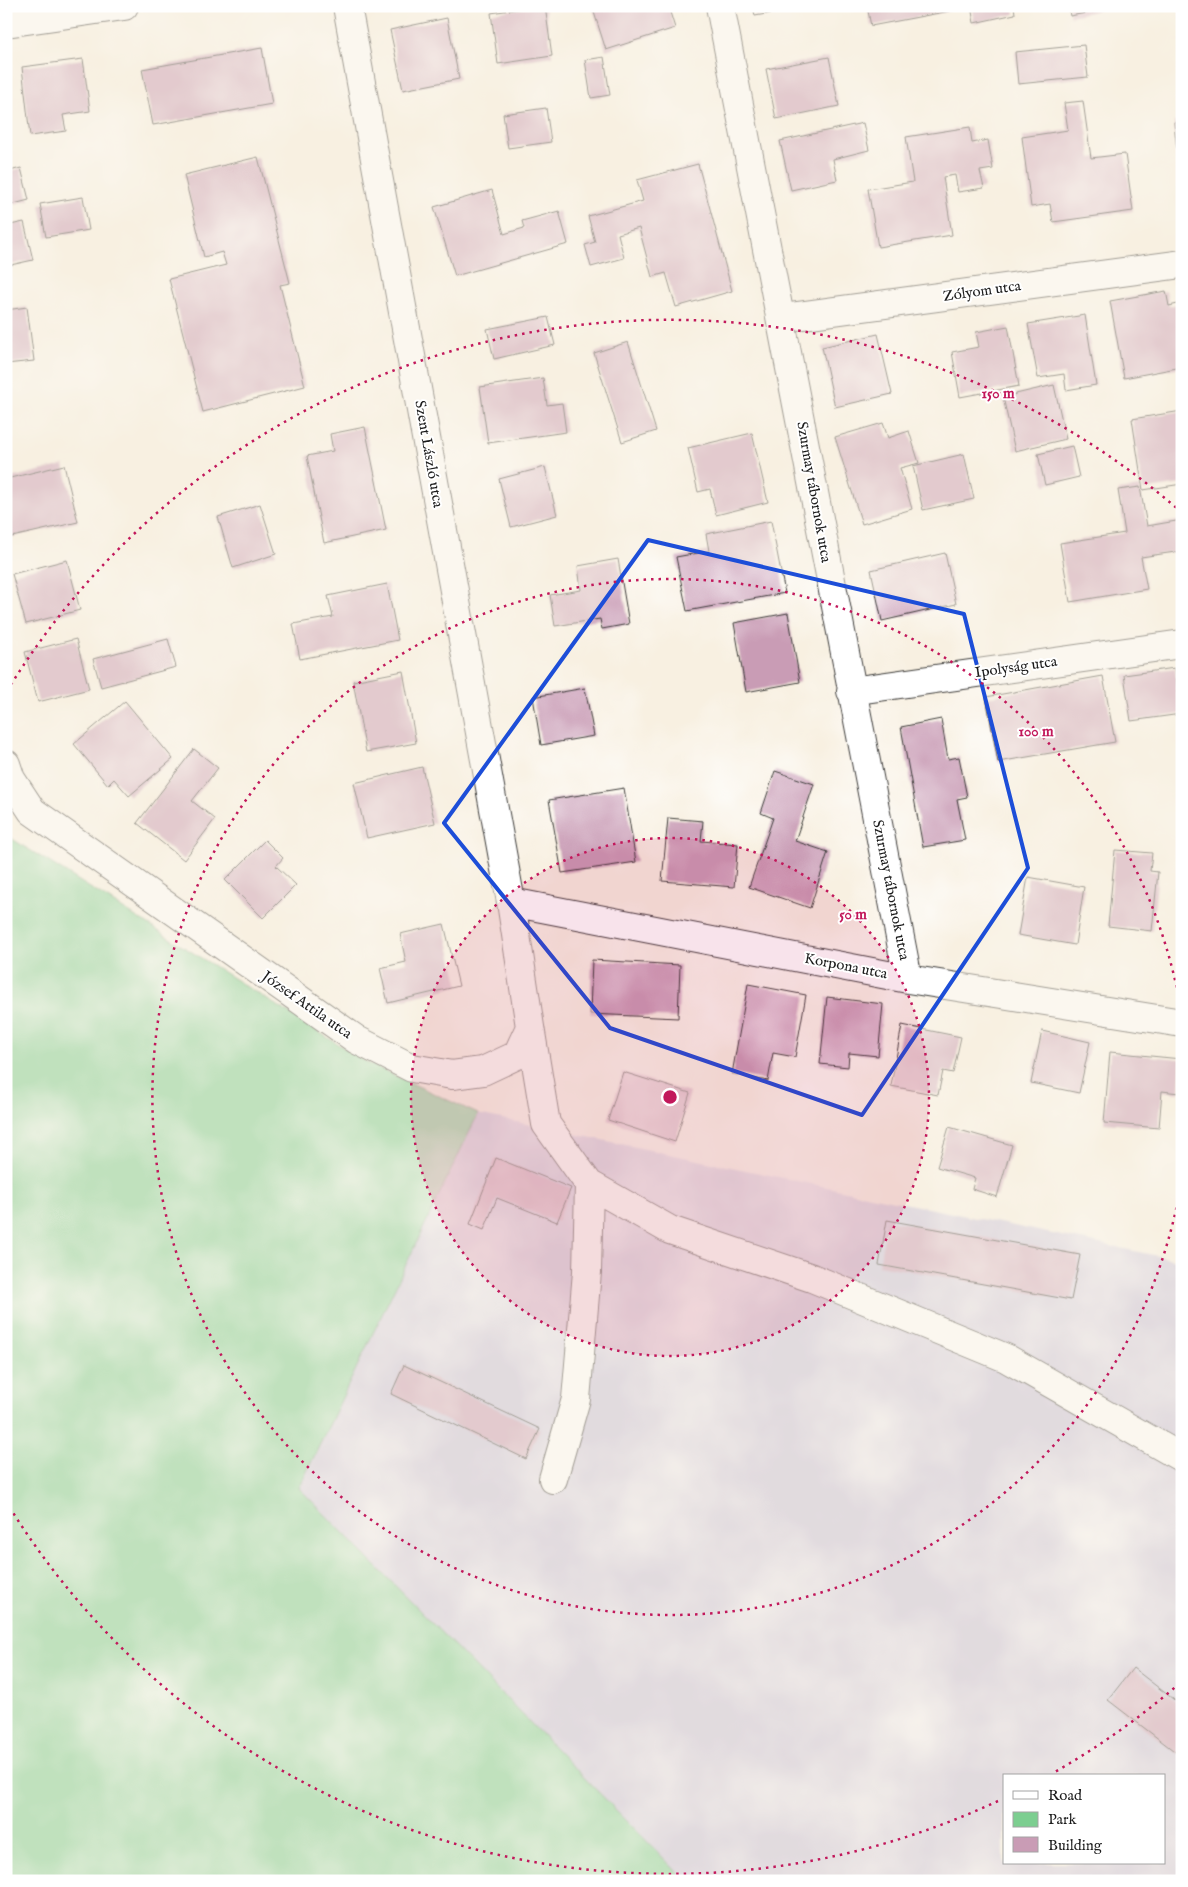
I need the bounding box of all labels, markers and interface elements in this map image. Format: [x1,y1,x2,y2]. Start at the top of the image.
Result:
street label: Zólyom utca [942,276,1023,306]
text: 150 m [981,384,1015,403]
street label: Szent László utca [410,399,448,510]
street label: Szurmay tábornok utca [792,420,836,565]
street label: Ipolyság utca [974,652,1059,682]
text: 100 m [1018,722,1054,741]
street label: Szurmay tábornok utca [868,818,914,962]
text: 50 m [839,905,867,924]
street label: Korpona utca [803,949,890,983]
street label: József Attila utca [257,966,356,1043]
centre of rings [661,1088,679,1106]
legend [1003,1774,1166,1864]
text: Road [1048,1786,1083,1805]
text: Park [1048,1810,1078,1829]
text: Building [1048,1836,1103,1855]

